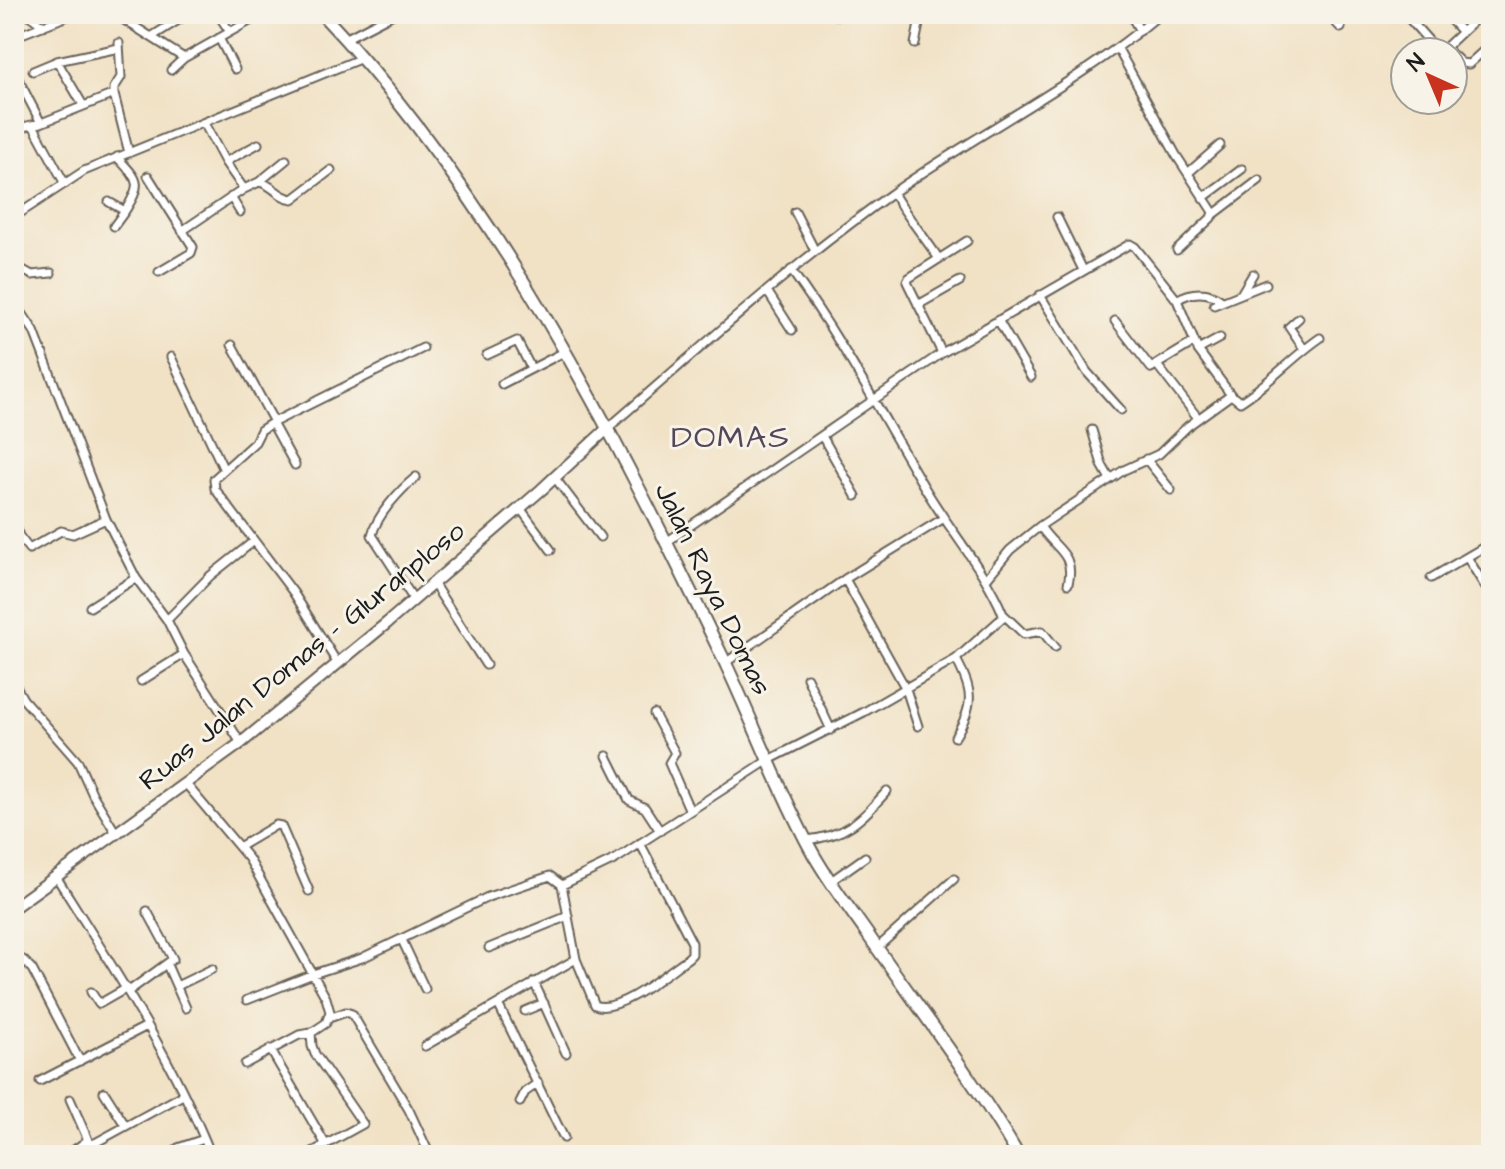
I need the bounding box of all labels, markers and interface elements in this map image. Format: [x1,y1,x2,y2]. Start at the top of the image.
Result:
north arrow [1389,36,1469,116]
text: N [1400,47,1432,79]
district label: DOMAS [671,415,791,460]
street label: Jalan Raya Domas [643,476,781,703]
street label: Ruas Jalan Domas - Gluranploso [131,512,473,800]

